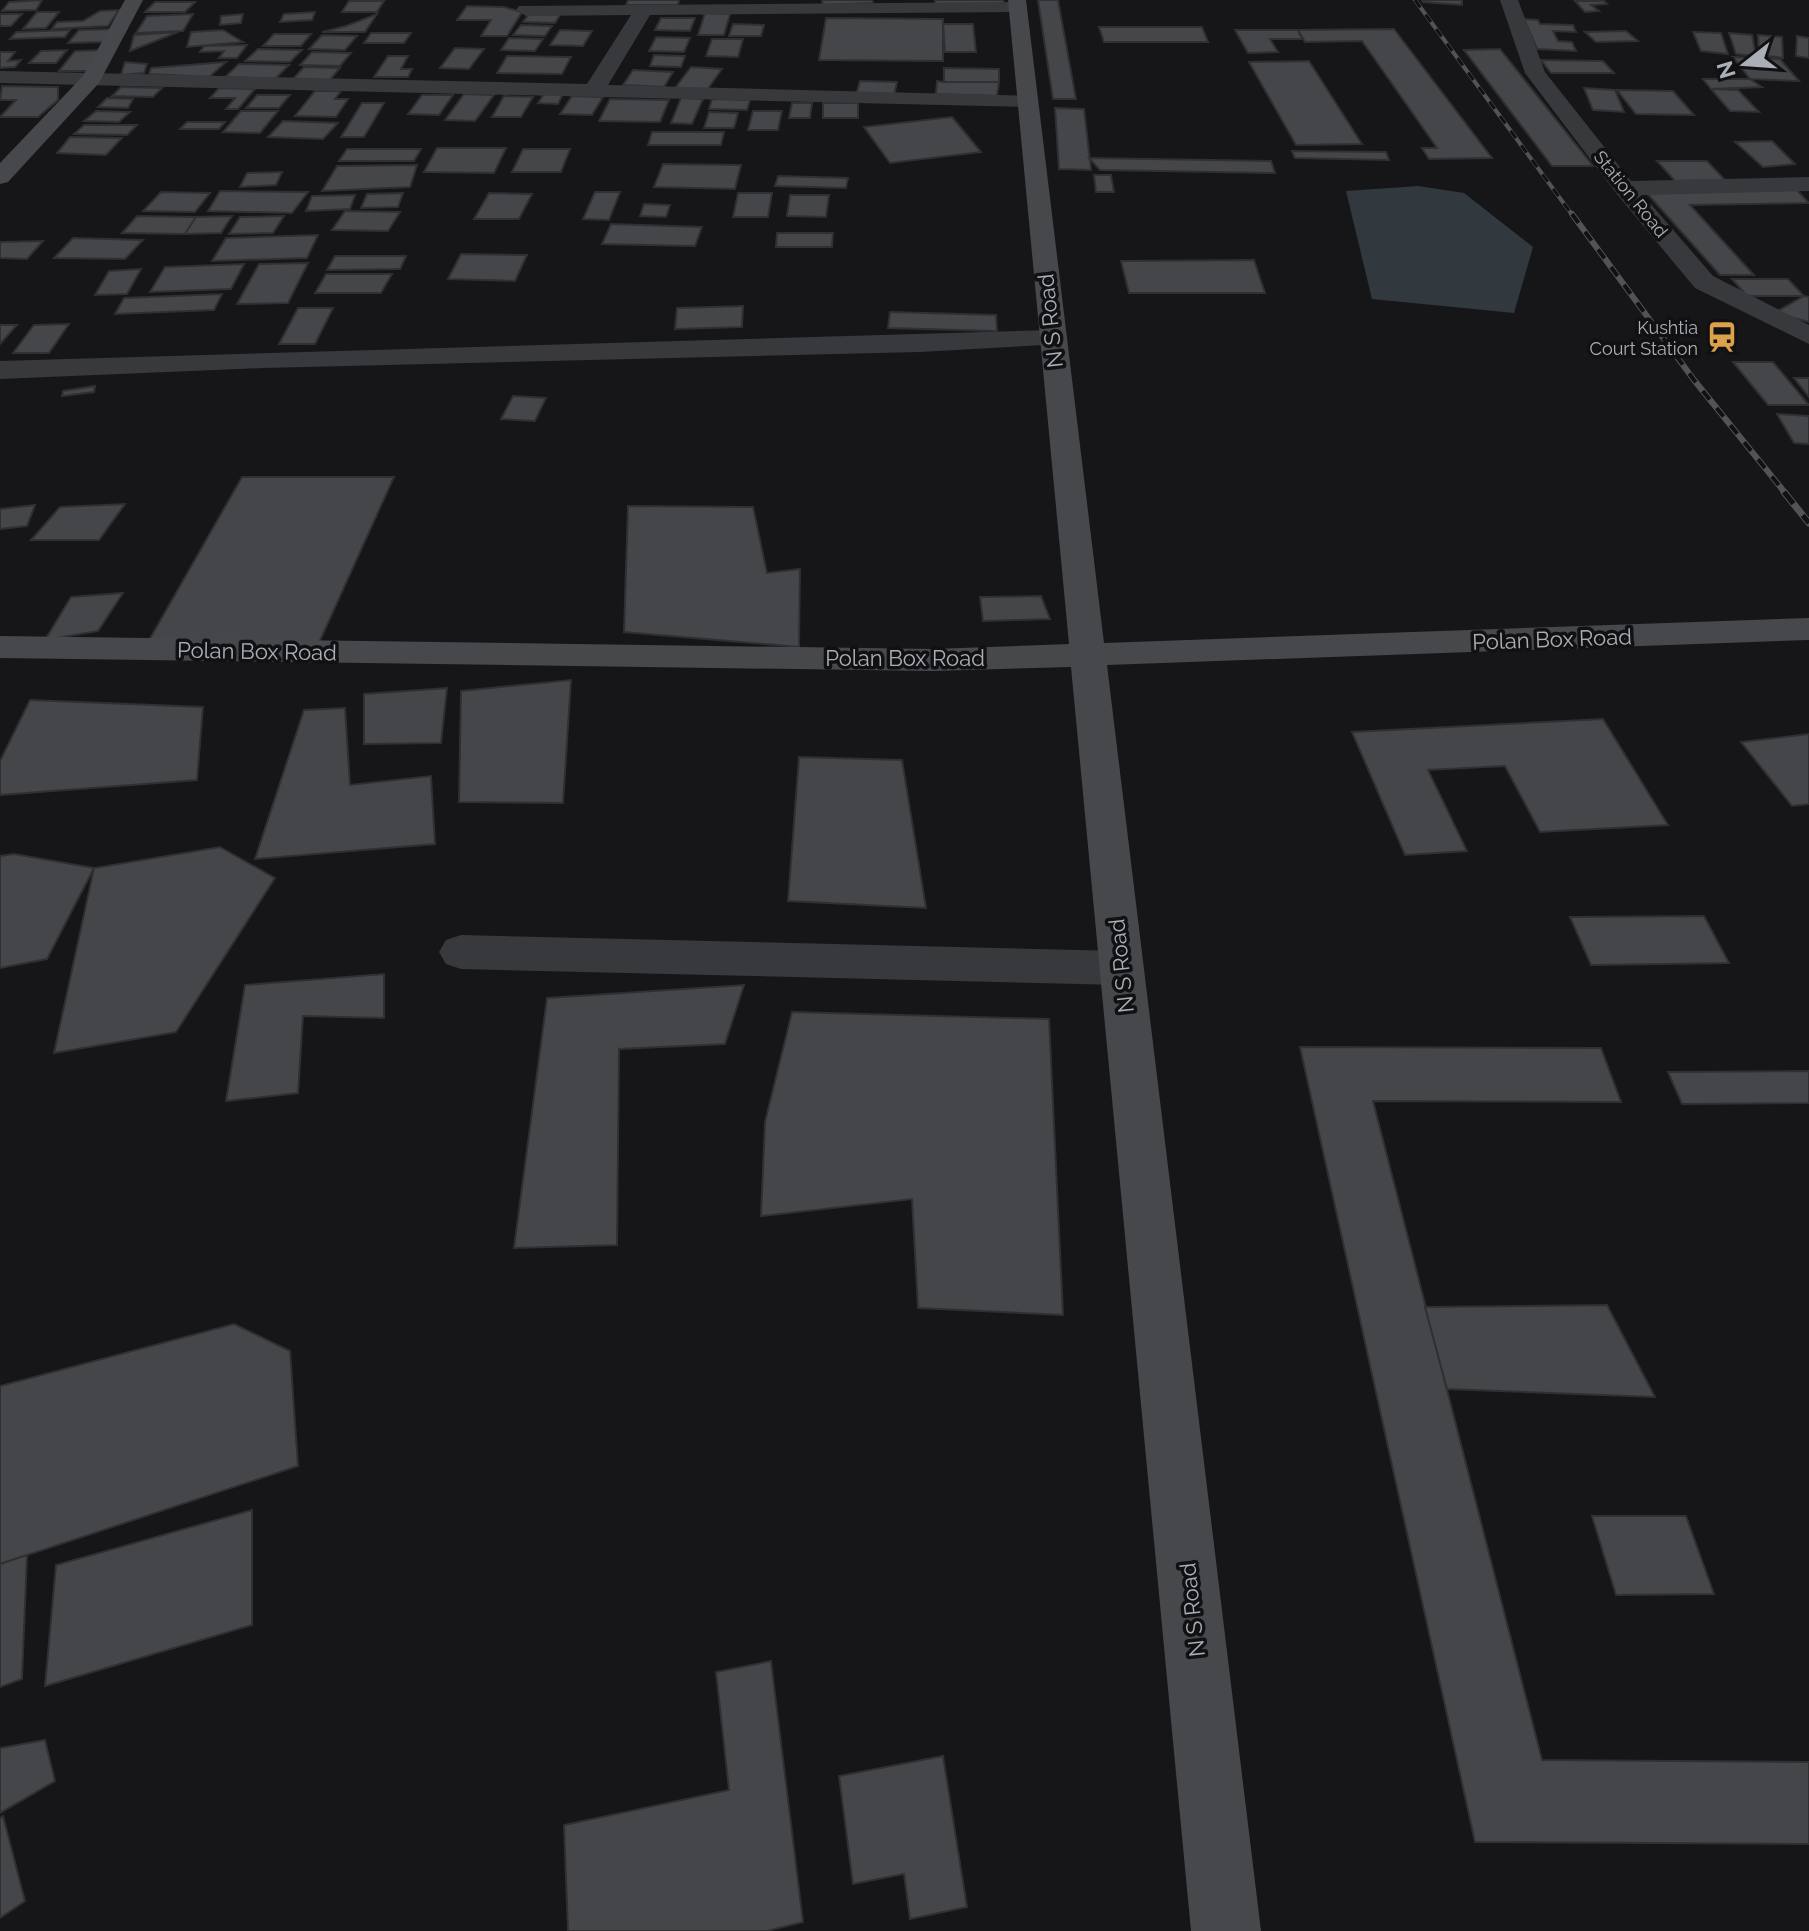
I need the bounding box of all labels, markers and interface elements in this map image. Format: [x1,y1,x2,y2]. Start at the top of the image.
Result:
north arrow [1705,24,1785,104]
text: N [1711,58,1741,82]
street label: Station Road [1590,146,1672,242]
street label: N S Road [1032,273,1068,369]
place label: Kushtia Court Station [1590,317,1698,359]
station icon: Kushtia Court Station [1705,320,1739,354]
street label: Polan Box Road [1472,623,1632,655]
street label: Polan Box Road [177,637,337,665]
street label: Polan Box Road [825,645,985,671]
street label: N S Road [1103,918,1139,1014]
street label: N S Road [1174,1562,1210,1658]

